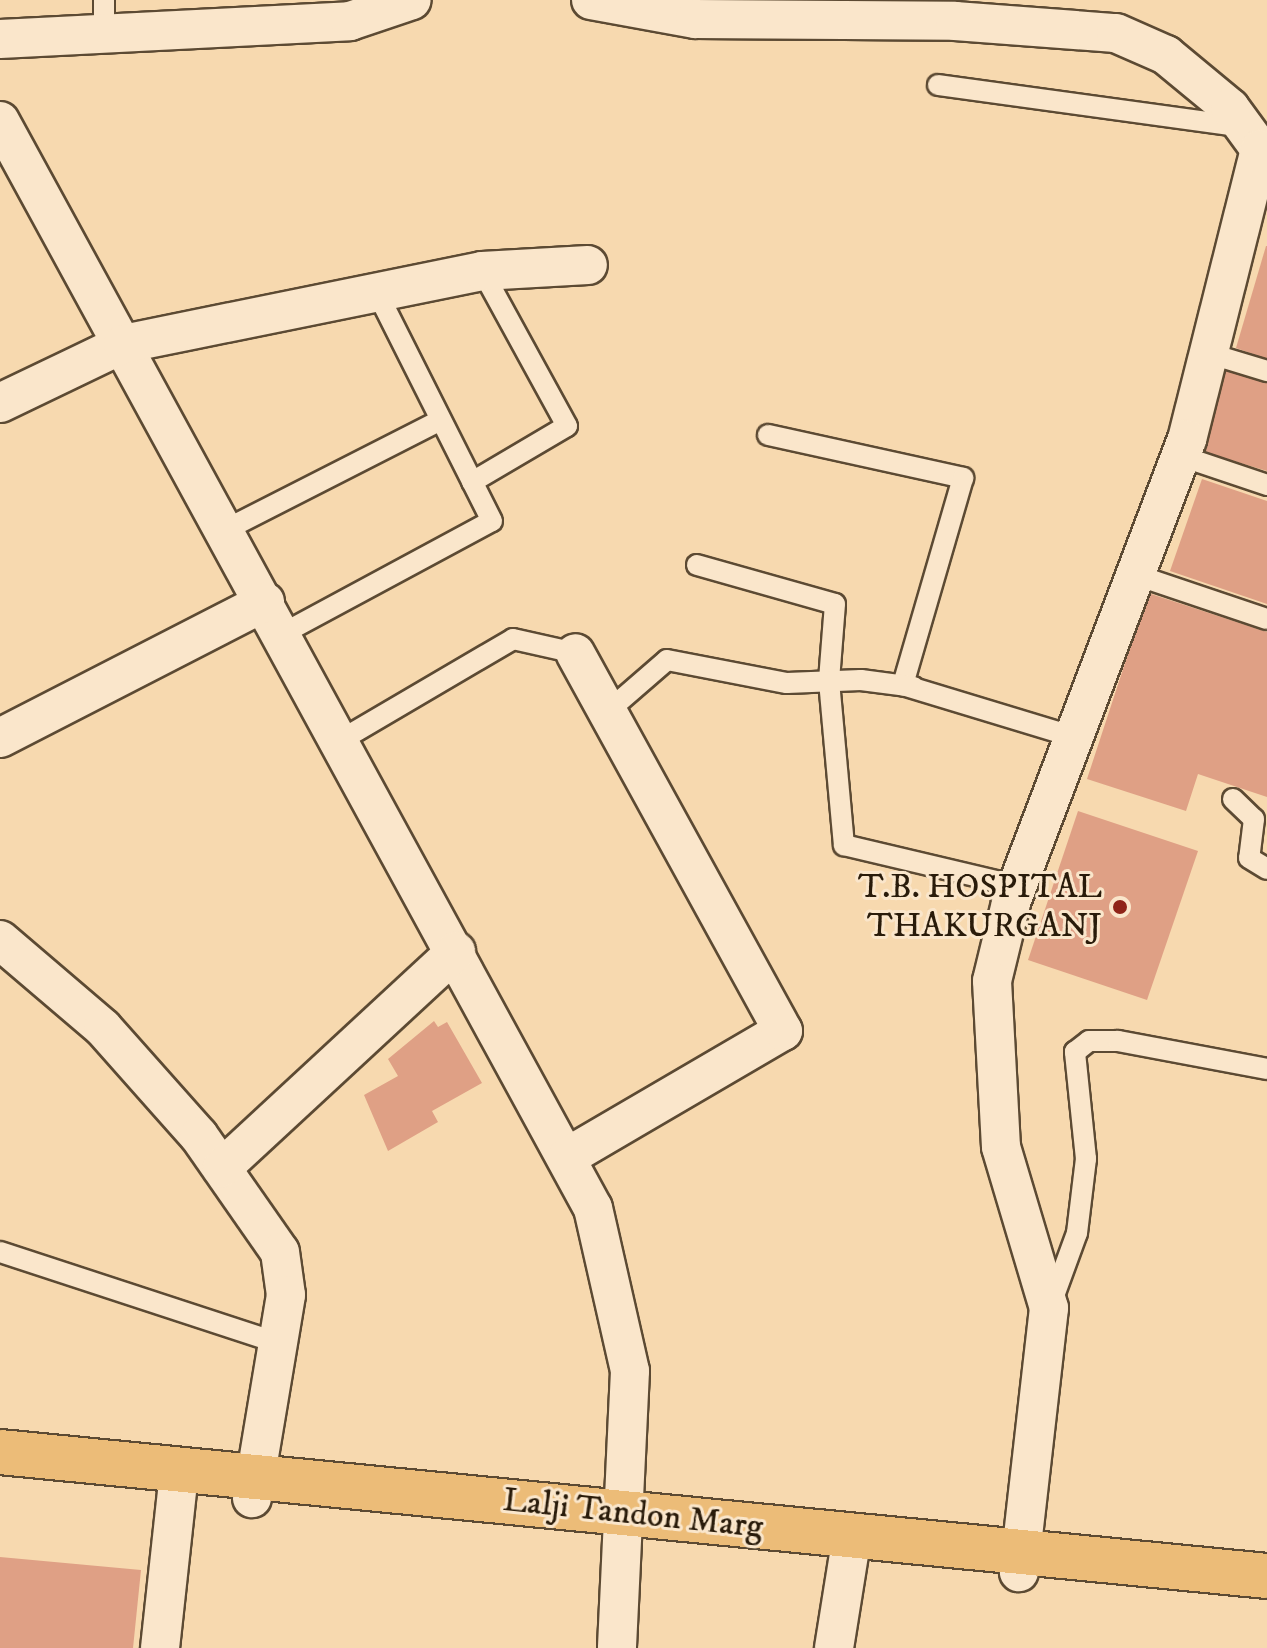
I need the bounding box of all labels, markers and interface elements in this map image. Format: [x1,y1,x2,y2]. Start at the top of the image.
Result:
place label: T.B. HOSPITAL THAKURGANJ [858,867,1102,946]
marker: T.B. HOSPITAL THAKURGANJ [1109,896,1131,918]
street label: Lalji Tandon Marg [501,1480,765,1548]

